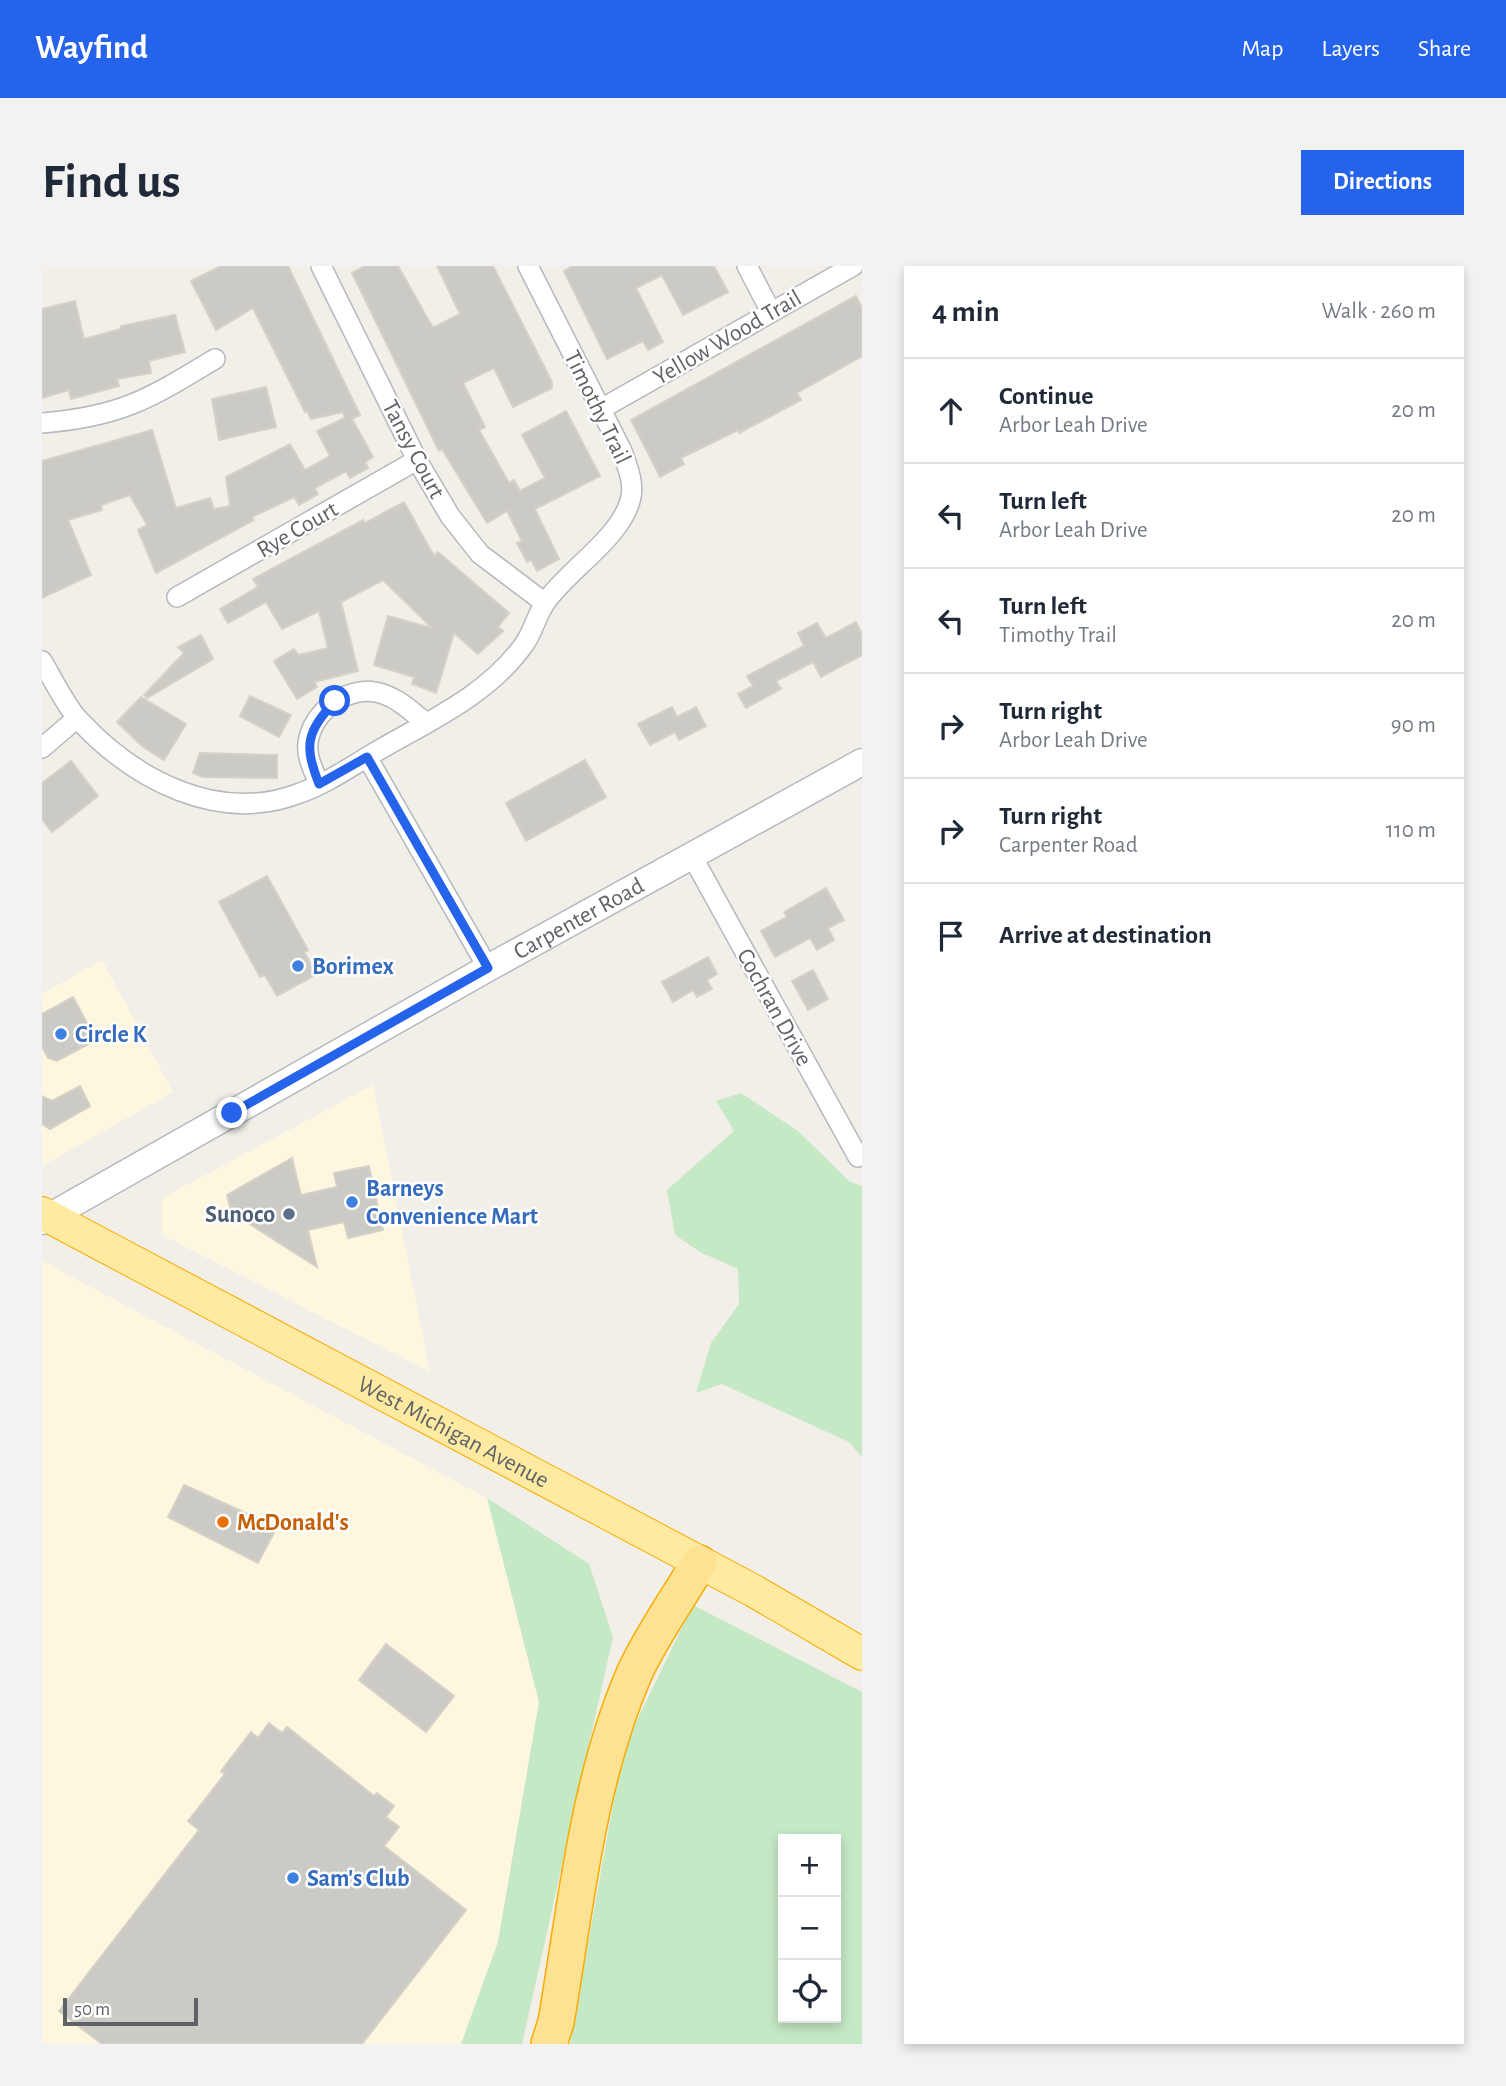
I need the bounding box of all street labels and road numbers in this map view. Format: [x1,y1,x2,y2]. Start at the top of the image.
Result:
street label: Yellow Wood Trail [649,286,806,390]
street label: Timothy Trail [559,347,635,468]
street label: Tansy Court [377,396,449,503]
street label: Rye Court [253,497,342,563]
street label: Carpenter Road [510,874,648,964]
street label: Cochran Drive [732,945,816,1070]
street label: West Michigan Avenue [353,1372,553,1493]

